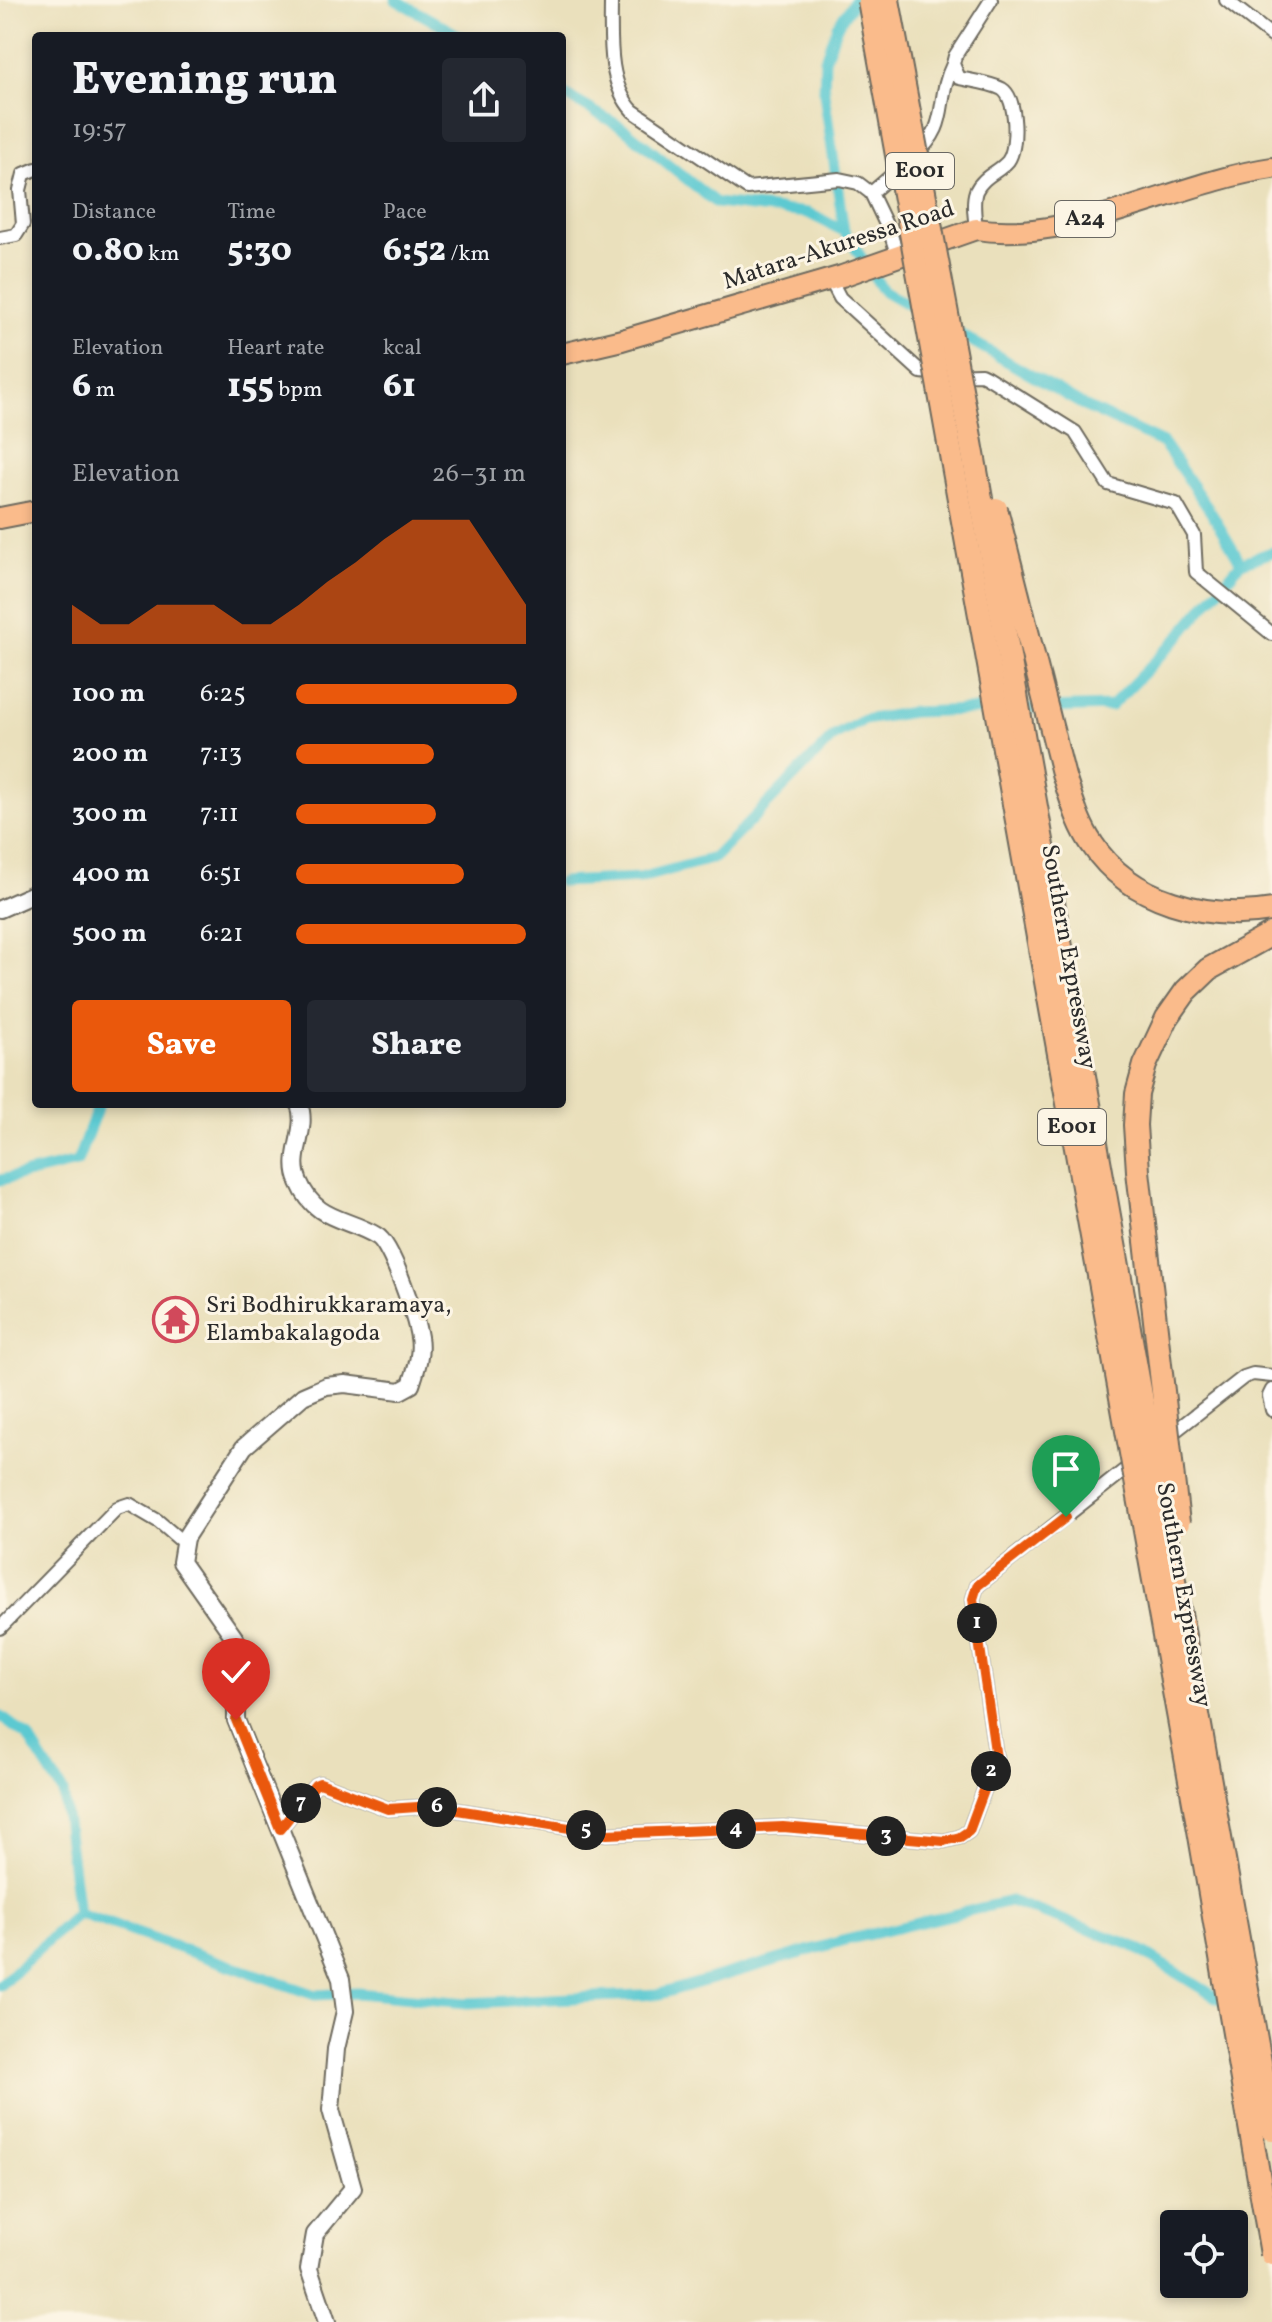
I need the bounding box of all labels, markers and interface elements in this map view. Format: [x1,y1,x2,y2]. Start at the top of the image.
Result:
text: Evening run [72,51,338,112]
button: share [442,58,526,142]
text: 19:57 [72,112,127,148]
road number: E001 [886,153,954,189]
street label: Matara-Akuressa Road [719,193,959,299]
text: Distance [72,197,156,228]
text: Time [227,197,276,228]
text: Pace [383,197,427,228]
road number: A24 [1055,201,1115,237]
text: 0.80 [72,228,144,275]
text: 5:30 [227,228,292,275]
text: 6:52 [383,228,446,275]
text: km [144,239,180,270]
text: /km [446,239,490,270]
text: Elevation [72,333,163,364]
text: Heart rate [227,333,324,364]
text: kcal [383,333,422,364]
text: 6 [72,364,91,411]
text: 155 [227,364,274,411]
text: 61 [383,364,416,411]
text: m [91,375,115,406]
text: bpm [274,375,322,406]
text: Elevation [72,456,180,492]
text: 26–31 m [432,456,526,492]
text: 100 m [72,676,145,712]
text: 6:25 [200,676,246,712]
text: 200 m [72,736,148,772]
text: 7:13 [200,736,242,772]
text: 300 m [72,796,148,832]
text: 7:11 [200,796,239,832]
street label: Southern Expressway [1031,842,1105,1072]
text: 400 m [72,856,150,892]
text: 6:51 [200,856,242,892]
text: 500 m [72,916,147,952]
text: 6:21 [200,916,243,952]
button: Save [72,1000,291,1092]
button: Share [307,1000,526,1092]
road number: E001 [1038,1109,1106,1145]
place label: Sri Bodhirukkaramaya, Elambakalagoda [206,1289,451,1351]
temple icon: Sri Bodhirukkaramaya, Elambakalagoda [151,1296,199,1344]
pin [1032,1435,1100,1517]
icon: arrive [1044,1447,1088,1491]
street label: Southern Expressway [1146,1480,1220,1710]
pin: 1 [957,1603,997,1643]
text: 1 [973,1607,981,1638]
pin [202,1638,270,1720]
icon: check [214,1650,258,1694]
pin: 2 [971,1751,1011,1791]
text: 2 [985,1755,997,1786]
pin: 7 [281,1783,321,1823]
text: 7 [296,1787,306,1818]
pin: 6 [417,1787,457,1827]
text: 6 [431,1791,443,1822]
pin: 4 [716,1809,756,1849]
pin: 5 [566,1810,606,1850]
text: 4 [729,1813,743,1844]
text: 5 [581,1814,591,1845]
pin: 3 [866,1816,906,1856]
text: 3 [880,1820,892,1851]
map controls [1160,2210,1248,2298]
button: locate [1160,2210,1248,2298]

